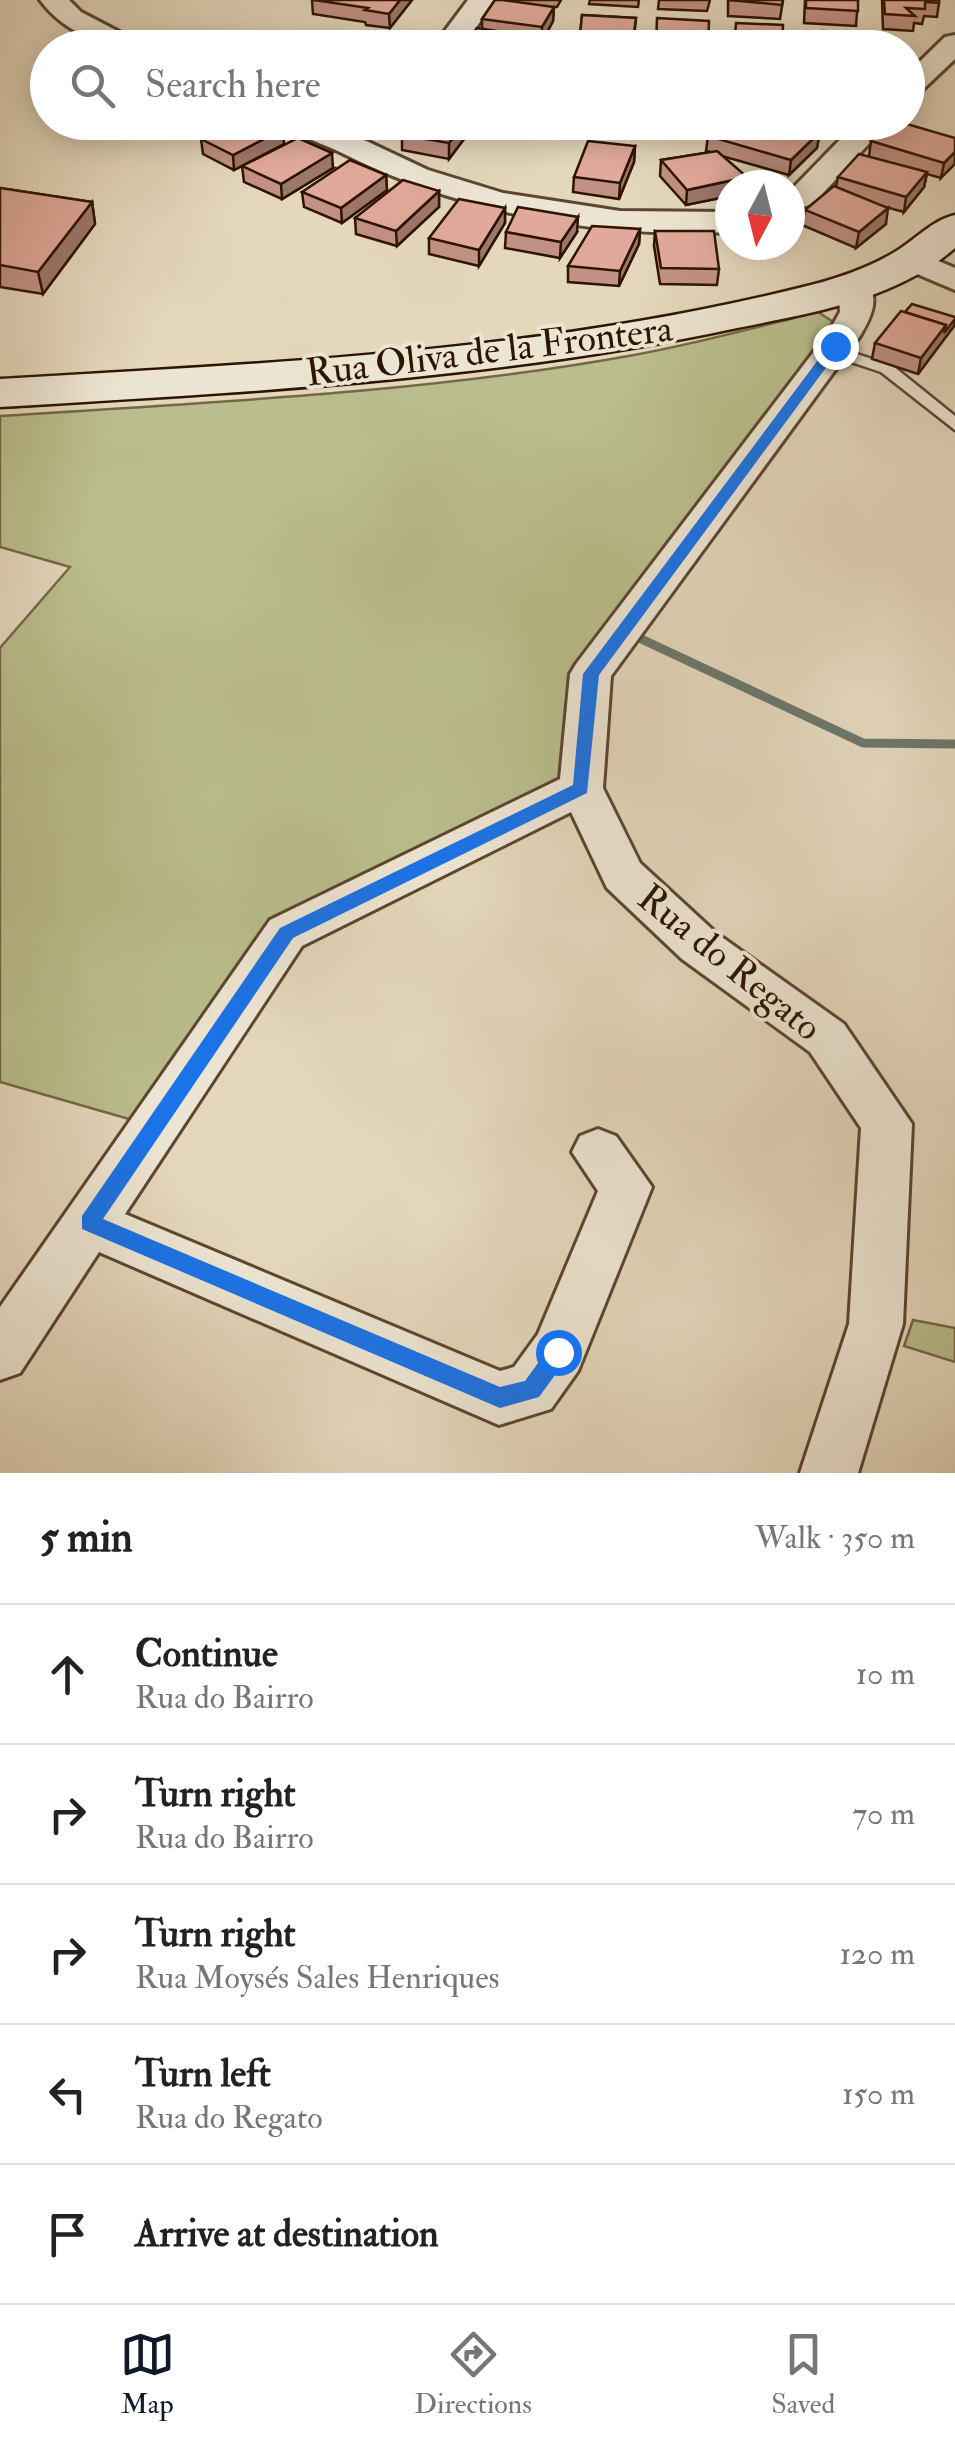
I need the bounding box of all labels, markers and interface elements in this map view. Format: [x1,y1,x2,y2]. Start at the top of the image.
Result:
search box [30,30,925,140]
icon: search [65,58,120,113]
text: Search here [145,61,321,109]
north arrow [715,170,805,260]
street label: Rua Oliva de la Frontera [303,305,675,397]
route end [813,324,859,370]
street label: Rua do Regato [628,874,831,1052]
route start [536,1330,582,1376]
text: 5 min [40,1512,133,1564]
text: Walk · 350 m [755,1518,915,1558]
text: Continue [135,1630,278,1678]
icon: ahead [40,1647,95,1702]
text: 10 m [856,1654,915,1694]
text: Rua do Bairro [135,1678,314,1718]
text: Turn right [135,1770,296,1818]
icon: right [40,1787,95,1842]
text: 70 m [852,1794,915,1834]
text: Rua do Bairro [135,1818,314,1858]
text: Turn right [135,1910,296,1958]
icon: right [40,1927,95,1982]
text: 120 m [839,1934,915,1974]
text: Rua Moysés Sales Henriques [135,1958,499,1998]
text: Turn left [135,2050,271,2098]
icon: left [40,2067,95,2122]
text: 150 m [842,2074,915,2114]
text: Rua do Regato [135,2098,323,2138]
icon: arrive [40,2207,95,2262]
text: Arrive at destination [135,2210,439,2258]
tab: Map [120,2327,175,2422]
tab: Directions [414,2327,532,2422]
tab: Saved [771,2327,835,2422]

